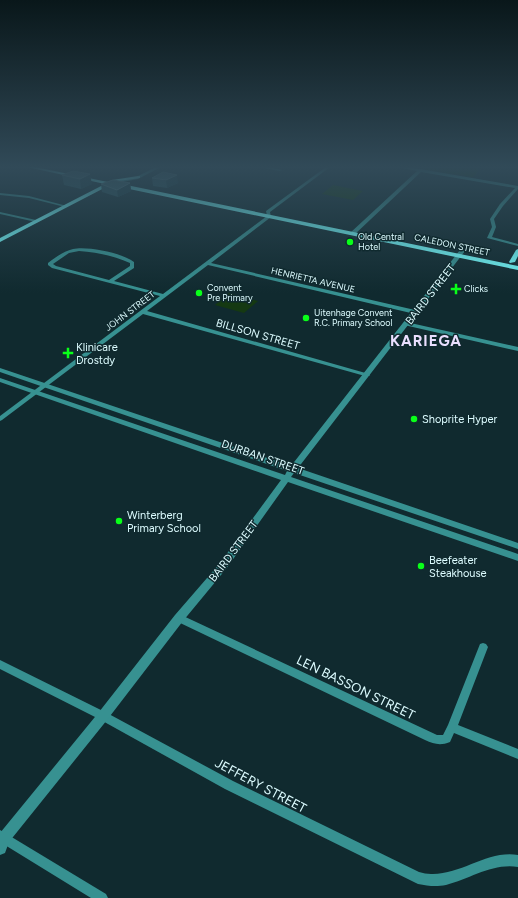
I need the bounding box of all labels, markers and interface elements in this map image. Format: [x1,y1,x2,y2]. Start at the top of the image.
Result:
place label: Old Central Hotel [358,231,404,252]
street label: CALEDON STREET [413,231,491,258]
marker: Old Central Hotel [345,237,355,247]
street label: BAIRD STREET [403,261,458,327]
street label: HENRIETTA AVENUE [270,264,356,295]
place label: Convent Pre Primary [207,282,253,303]
place label: Clicks [464,283,488,294]
marker: Clicks [451,284,461,294]
street label: JOHN STREET [103,288,157,333]
marker: Convent Pre Primary [194,288,204,298]
place label: Uitenhage Convent R.C. Primary School [314,307,393,328]
marker: Uitenhage Convent R.C. Primary School [301,313,311,323]
street label: BILLSON STREET [215,316,301,353]
district label: KARIEGA [390,332,462,350]
place label: Klinicare Drostdy [76,341,118,367]
marker: Klinicare Drostdy [63,348,73,358]
place label: Shoprite Hyper [422,413,497,426]
marker: Shoprite Hyper [409,414,419,424]
street label: DURBAN STREET [220,437,306,478]
place label: Winterberg Primary School [127,509,201,535]
marker: Winterberg Primary School [114,516,124,526]
street label: BAIRD STREET [206,518,261,584]
place label: Beefeater Steakhouse [429,554,487,580]
marker: Beefeater Steakhouse [416,561,426,571]
street label: LEN BASSON STREET [294,652,418,723]
street label: JEFFERY STREET [213,755,310,816]

